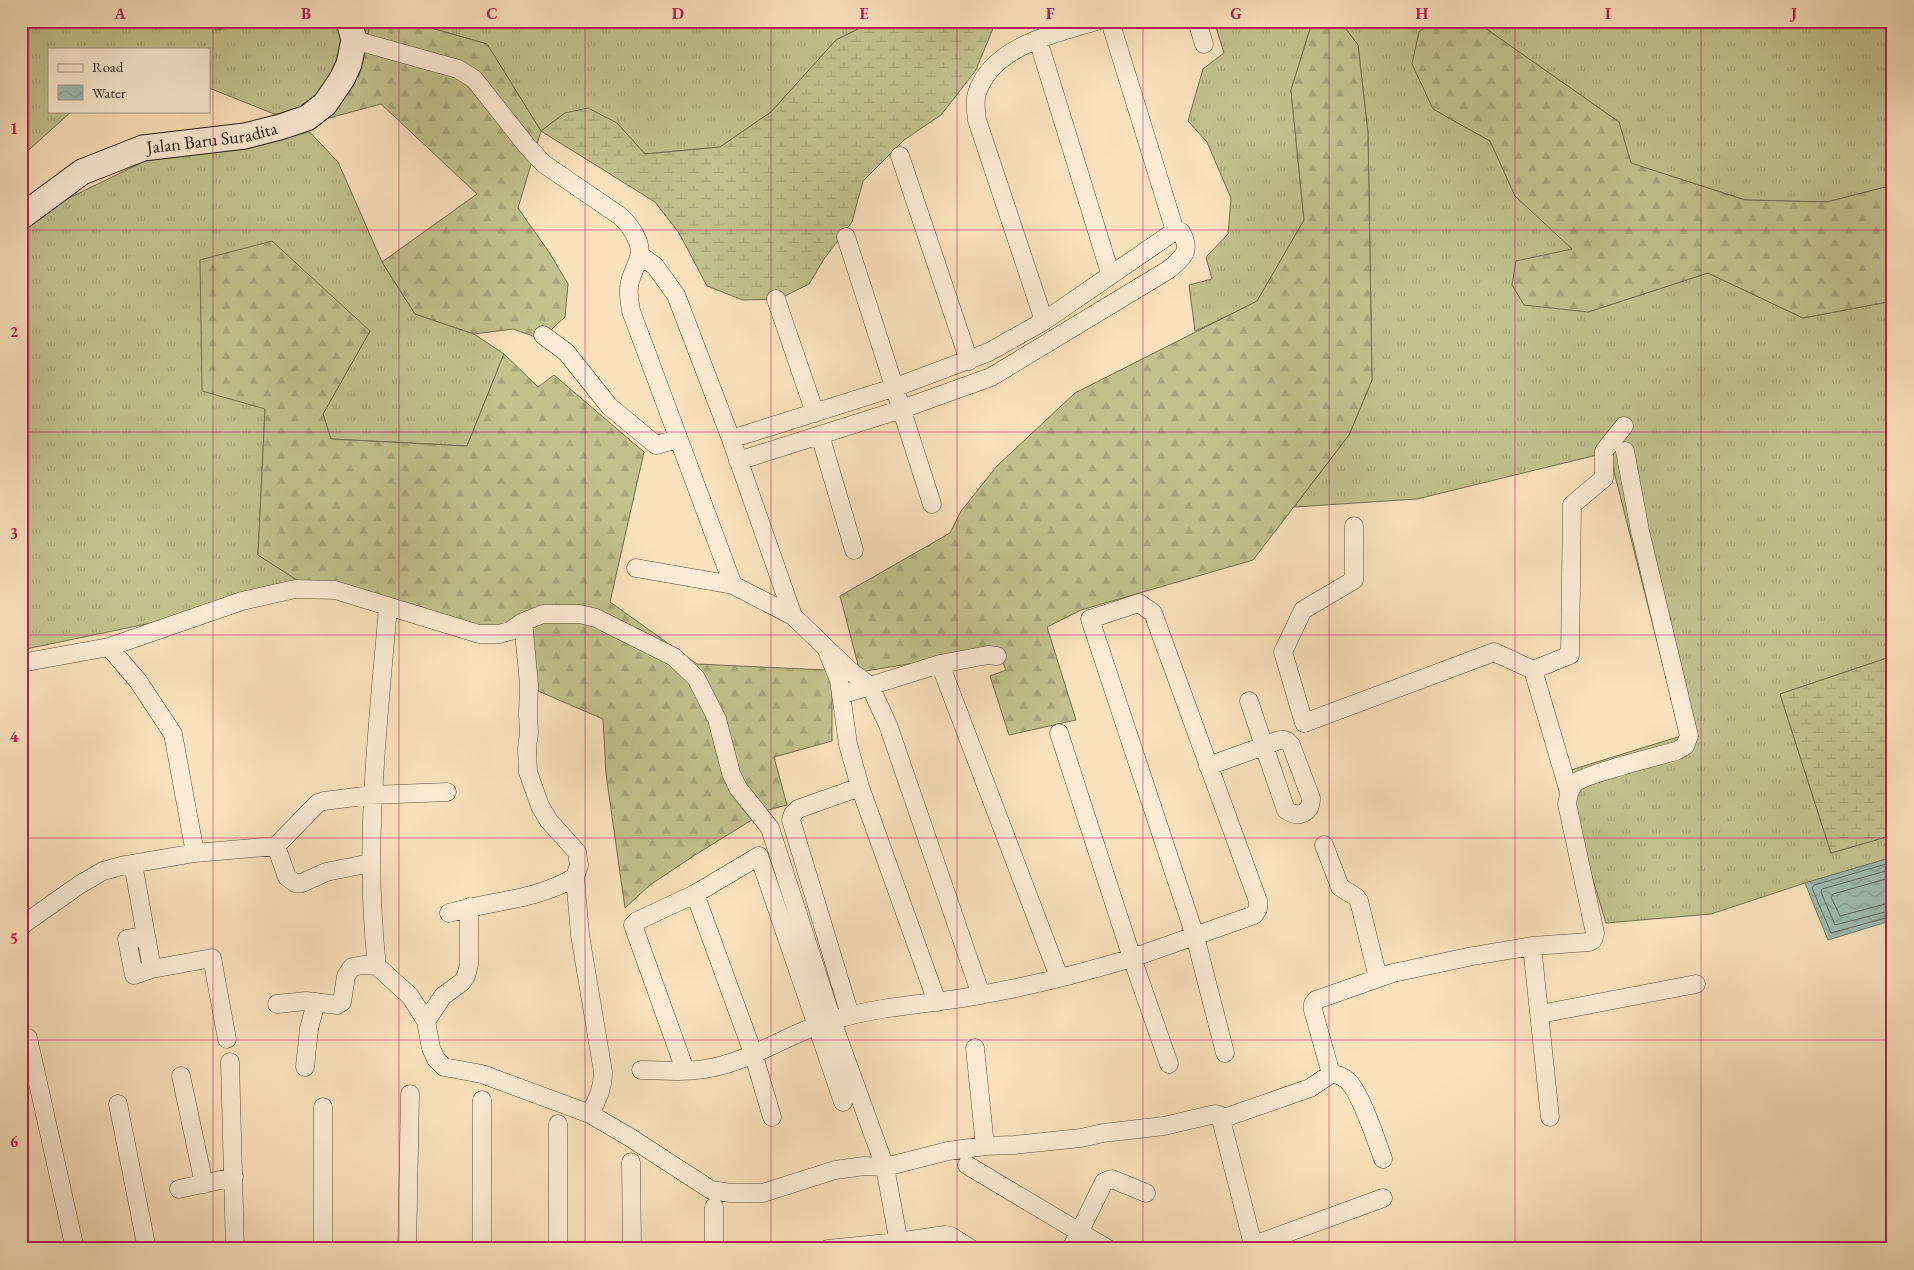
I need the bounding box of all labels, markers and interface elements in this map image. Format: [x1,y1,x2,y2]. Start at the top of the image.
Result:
text: A [113,3,126,24]
text: B [301,3,311,24]
text: C [486,3,498,24]
text: D [672,3,684,24]
text: E [859,3,869,24]
text: F [1046,3,1055,24]
text: G [1230,3,1242,24]
text: H [1416,3,1429,24]
text: I [1605,3,1611,24]
text: J [1789,3,1797,24]
legend [48,48,210,112]
text: Road [92,57,124,76]
text: Water [92,83,126,102]
street label: Jalan Baru Suradita [143,116,281,159]
text: 1 [10,118,18,139]
text: 2 [10,321,19,342]
text: 3 [10,523,18,544]
text: 4 [10,726,19,747]
text: 5 [10,928,18,949]
text: 6 [10,1131,19,1152]

